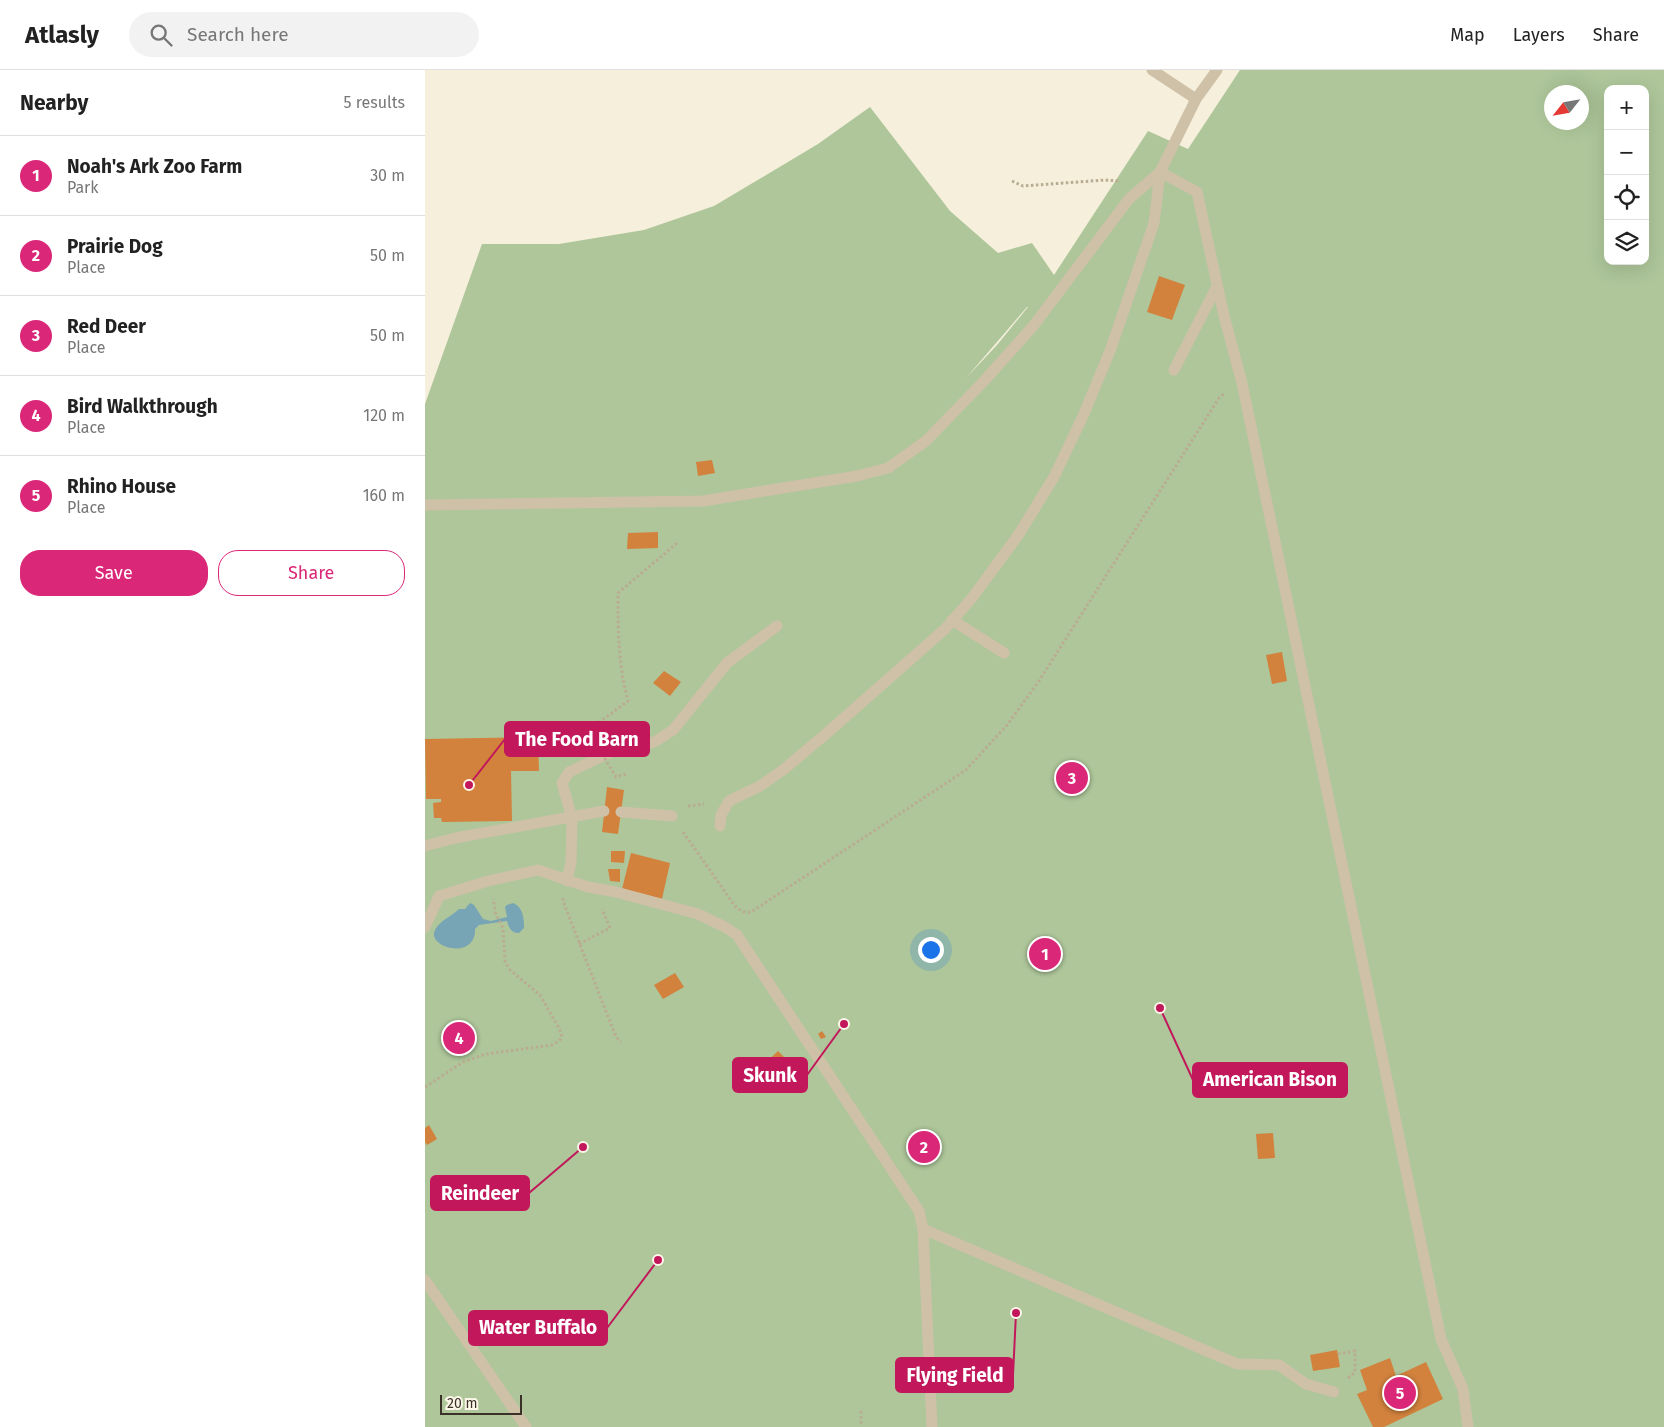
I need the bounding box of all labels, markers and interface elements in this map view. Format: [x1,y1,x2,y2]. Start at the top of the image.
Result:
search box [129,12,479,57]
text: Atlasly [25,21,99,49]
icon: search [147,21,175,49]
text: Search here [187,23,289,46]
text: Map [1450,24,1485,46]
text: Layers [1513,24,1565,46]
text: Share [1593,24,1639,46]
north arrow [1544,85,1589,130]
map controls [1604,85,1649,265]
button: + [1604,85,1649,130]
text: Nearby [20,90,88,116]
text: 5 results [344,93,405,112]
button: − [1604,130,1649,175]
text: Noah's Ark Zoo Farm [67,155,242,178]
text: 1 [32,166,40,185]
text: 30 m [370,166,405,185]
button: locate [1604,175,1649,220]
text: Park [67,178,99,197]
button: layers [1604,220,1649,265]
text: Prairie Dog [67,235,163,258]
text: 2 [32,246,40,265]
text: 50 m [370,246,405,265]
text: Place [67,258,106,277]
text: Red Deer [67,315,146,338]
text: 3 [32,326,40,345]
text: 50 m [370,326,405,345]
text: Place [67,338,106,357]
text: Bird Walkthrough [67,395,218,418]
text: 4 [31,406,41,425]
text: 120 m [363,406,405,425]
text: Place [67,418,106,437]
text: Rhino House [67,475,176,498]
text: 5 [32,486,40,505]
text: 160 m [363,486,405,505]
text: Place [67,498,106,517]
button: Save [20,550,208,596]
button: Share [218,550,405,596]
callout: The Food Barn [505,722,649,756]
text: The Food Barn [515,728,639,751]
pin: 3 [1056,759,1088,797]
pin: 1 [1029,935,1061,973]
your location [918,937,944,963]
pin: 4 [443,1019,475,1057]
callout: Skunk [733,1058,807,1092]
callout: American Bison [1193,1063,1347,1097]
text: Skunk [743,1064,797,1087]
text: American Bison [1202,1068,1337,1091]
pin: 2 [908,1128,940,1166]
callout: Reindeer [431,1176,529,1210]
text: Reindeer [441,1182,519,1205]
callout: Water Buffalo [469,1311,607,1345]
text: Water Buffalo [479,1316,597,1339]
callout: Flying Field [896,1358,1013,1392]
text: Flying Field [906,1364,1004,1387]
pin: 5 [1384,1374,1416,1412]
scale bar [440,1392,523,1415]
text: 20 m [447,1395,477,1412]

